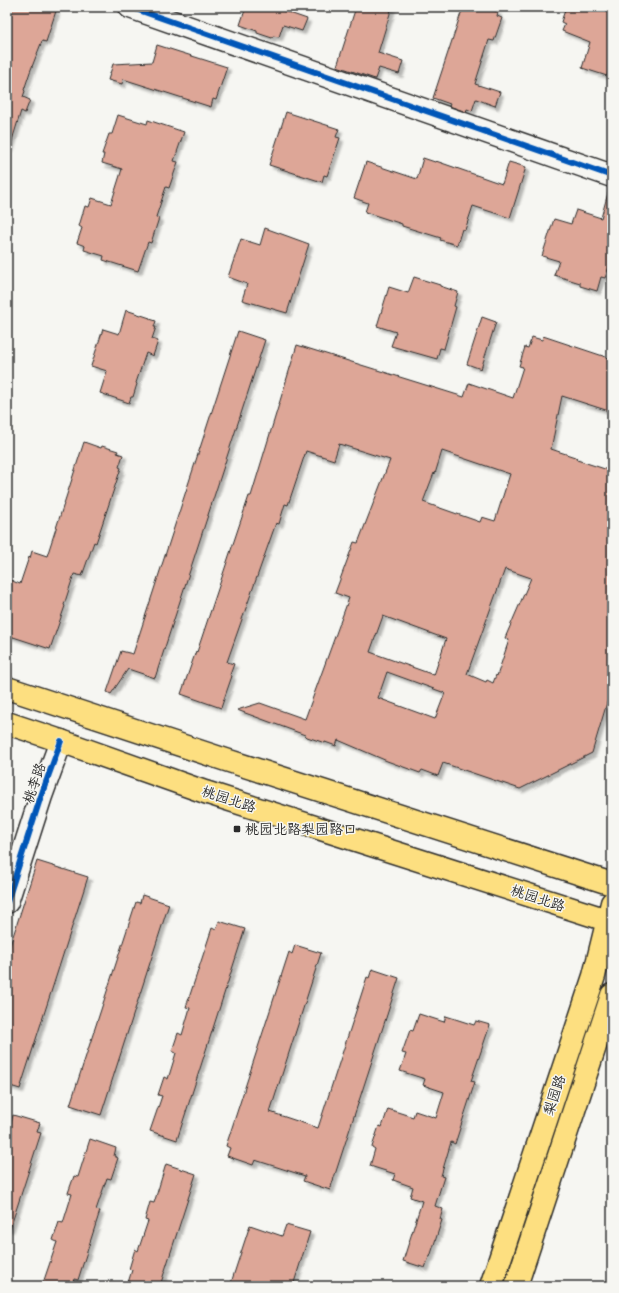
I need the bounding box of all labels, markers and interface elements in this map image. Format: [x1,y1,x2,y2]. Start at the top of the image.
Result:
street label: 桃李路 [20,761,50,806]
street label: 桃园北路 [199,783,258,817]
place label: 桃园北路梨园路口 [245,821,357,839]
marker: 桃园北路梨园路口 [232,824,242,834]
street label: 桃园北路 [508,882,567,916]
street label: 梨园路 [540,1073,570,1118]

